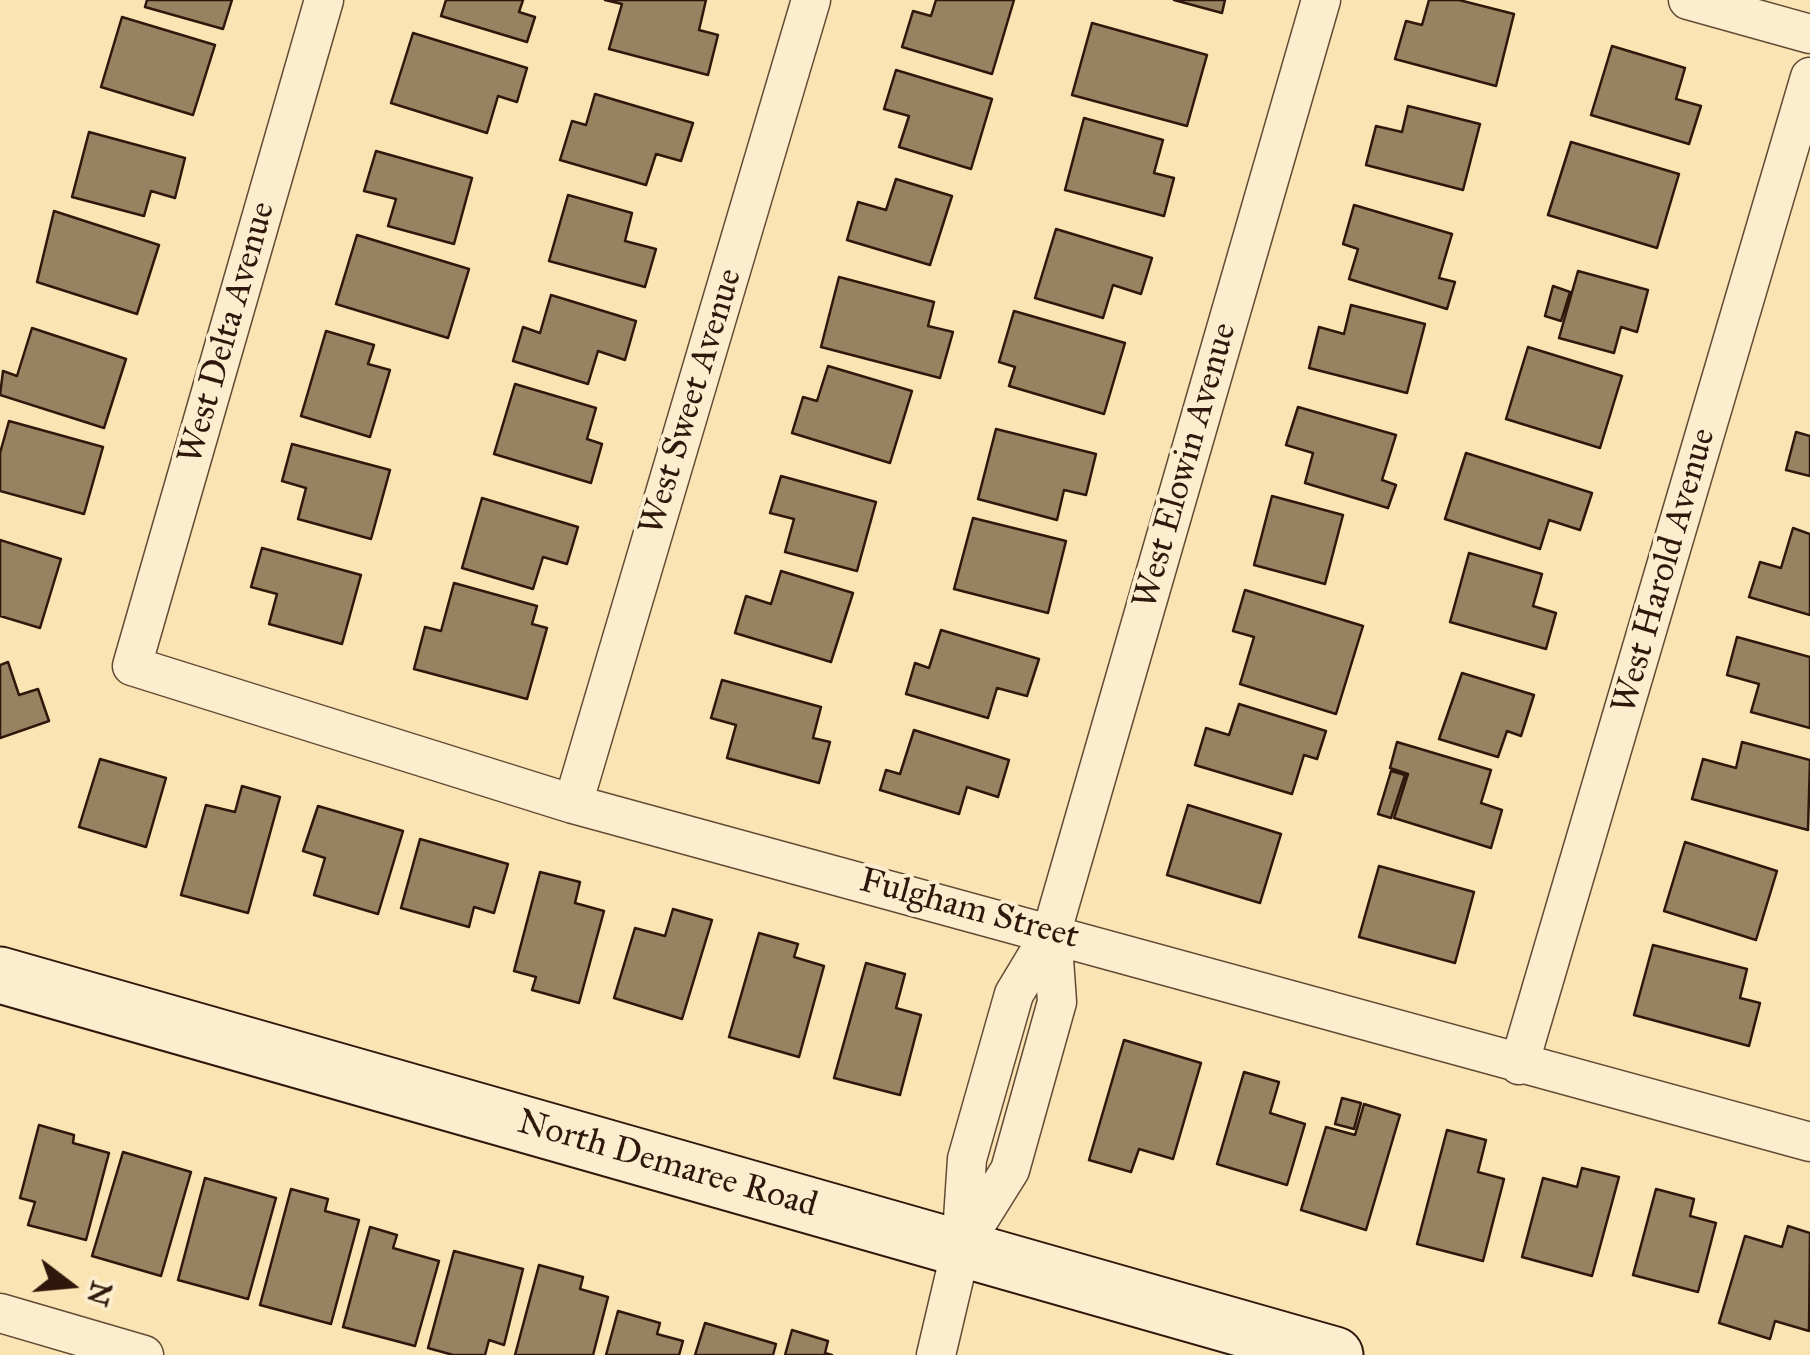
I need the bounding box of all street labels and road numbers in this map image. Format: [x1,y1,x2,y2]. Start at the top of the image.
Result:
street label: West Delta Avenue [171,197,285,469]
street label: West Sweet Avenue [632,264,752,540]
street label: West Elowin Avenue [1125,318,1247,614]
street label: West Harold Avenue [1604,424,1726,718]
street label: Fulgham Street [855,861,1083,959]
street label: North Demaree Road [512,1102,822,1228]

